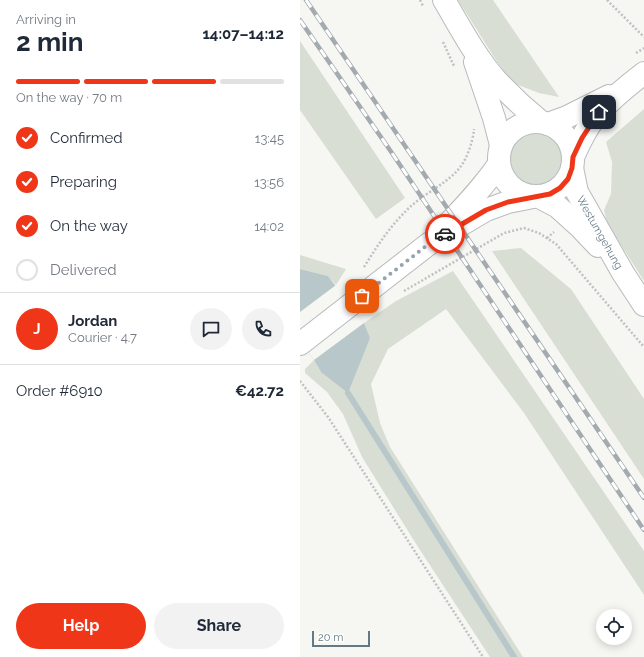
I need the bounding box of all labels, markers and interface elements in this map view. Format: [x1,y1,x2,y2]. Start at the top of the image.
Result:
text: Arriving in [16,12,76,27]
text: 14:07–14:12 [202,25,284,43]
text: 2 min [16,27,83,57]
text: On the way · 70 m [16,90,122,105]
pin [582,95,616,129]
icon: home [588,101,610,123]
icon: check [16,127,38,149]
text: Confirmed [50,129,123,147]
text: 13:45 [255,131,284,146]
icon: check [16,171,38,193]
text: Preparing [50,173,117,191]
text: 13:56 [254,175,284,190]
street label: Westumgehung [574,193,626,271]
courier [425,214,465,254]
icon: check [16,215,38,237]
text: On the way [50,217,128,235]
text: 14:02 [254,219,284,234]
icon: car [434,223,456,245]
text: Delivered [50,261,117,279]
pin [345,279,379,313]
icon: bag [351,285,373,307]
button: chat [190,308,232,350]
button: phone [242,308,284,350]
text: Jordan [68,312,117,330]
text: J [33,320,41,338]
text: Courier · 4.7 [68,330,137,345]
text: Order #6910 [16,382,103,400]
text: €42.72 [235,382,284,400]
button: Help [16,603,146,649]
button: Share [154,603,284,649]
map controls [596,609,632,645]
button: locate [596,609,632,645]
scale bar [312,629,370,648]
text: 20 m [318,631,343,644]

